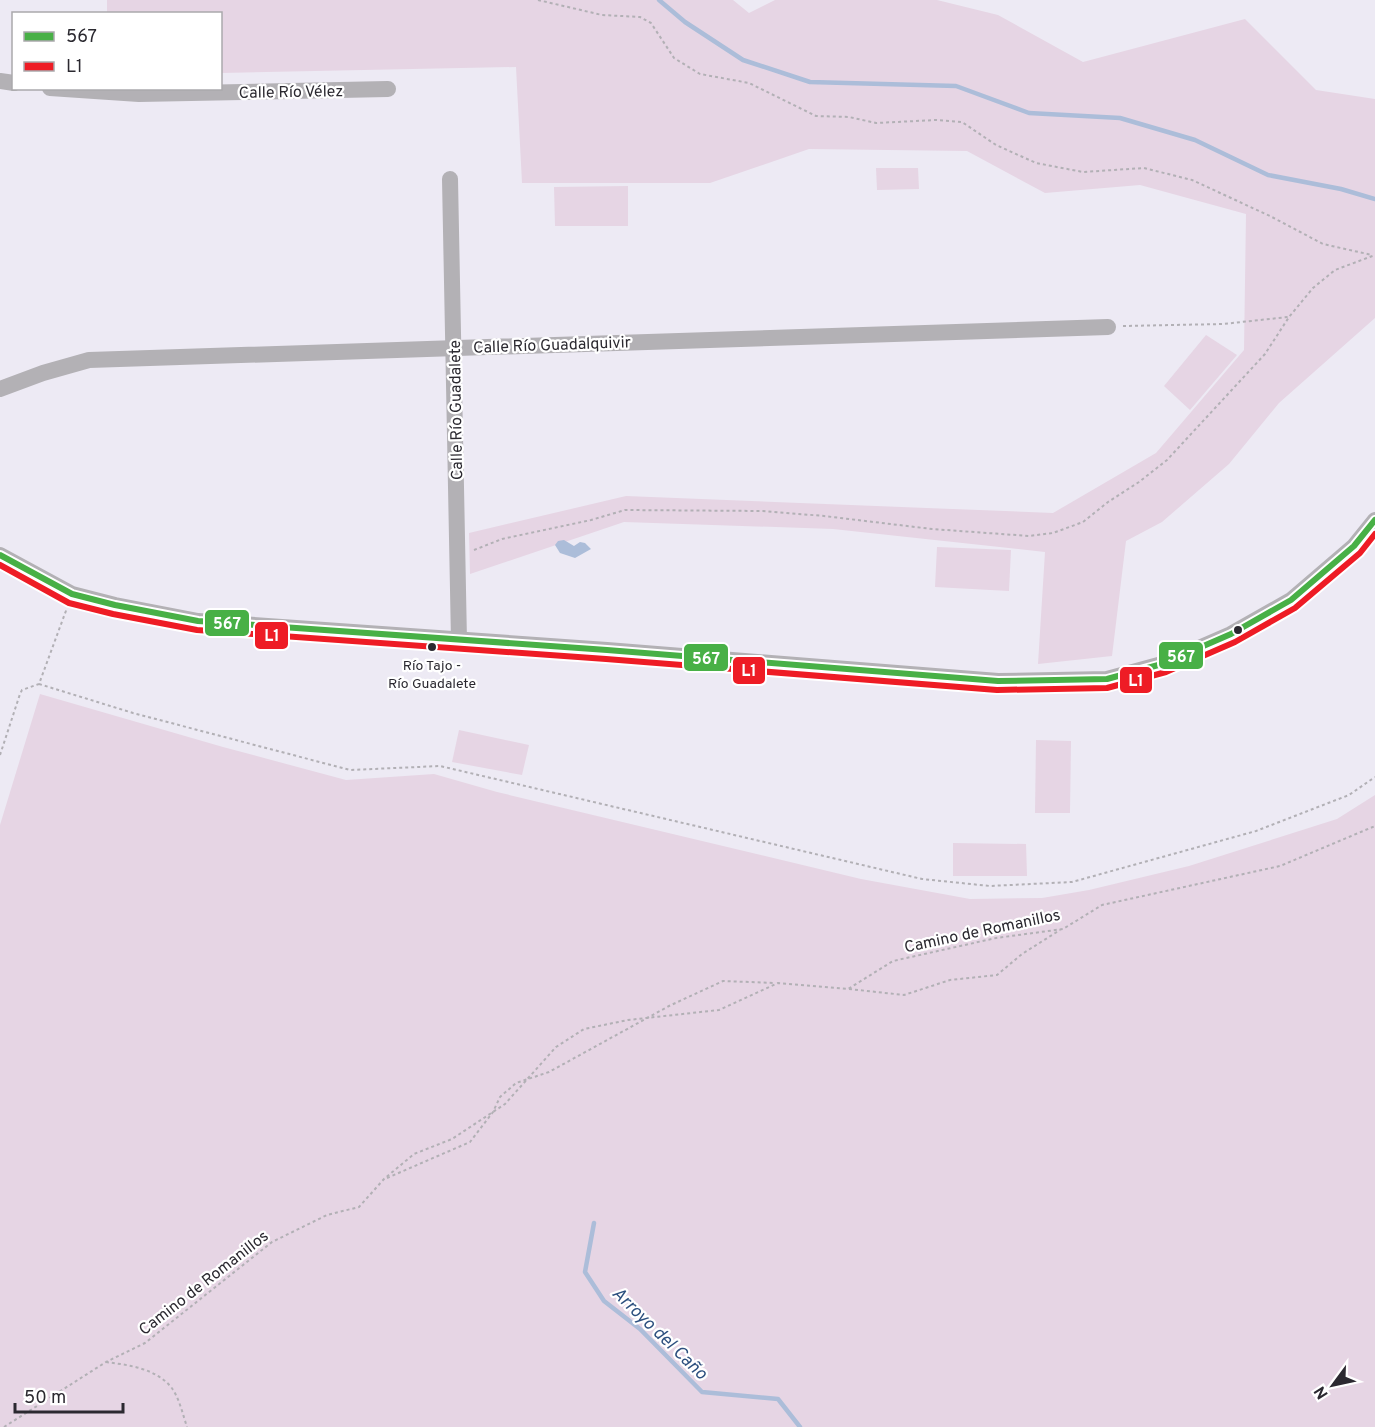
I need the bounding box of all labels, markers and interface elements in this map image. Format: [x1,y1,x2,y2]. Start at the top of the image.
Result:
legend [12,12,222,90]
text: 567 [66,26,97,49]
text: L1 [66,56,83,79]
street label: Calle Río Vélez [239,82,343,104]
street label: Calle Río Guadalquivir [473,333,631,359]
street label: Calle Río Guadalete [446,340,468,480]
line badge: 567 [204,609,250,637]
text: 567 [213,615,241,635]
line badge: L1 [254,621,289,650]
unlabelled marker [1232,624,1244,636]
text: L1 [264,627,280,647]
marker: Río Tajo - Río Guadalete [426,641,438,653]
line badge: 567 [1158,641,1204,670]
line badge: 567 [683,643,729,672]
text: 567 [1167,648,1195,668]
text: 567 [692,650,720,670]
line badge: L1 [732,656,766,685]
place label: Río Tajo - Río Guadalete [388,658,476,693]
text: L1 [741,662,757,682]
line badge: L1 [1119,666,1153,694]
text: L1 [1128,672,1144,692]
street label: Camino de Romanillos [903,906,1062,958]
street label: Camino de Romanillos [135,1227,273,1340]
water label: Arroyo del Caño [606,1283,712,1386]
north arrow [1303,1355,1363,1415]
scale bar [15,1376,123,1414]
text: N [1311,1382,1334,1402]
text: 50 m [24,1387,66,1410]

